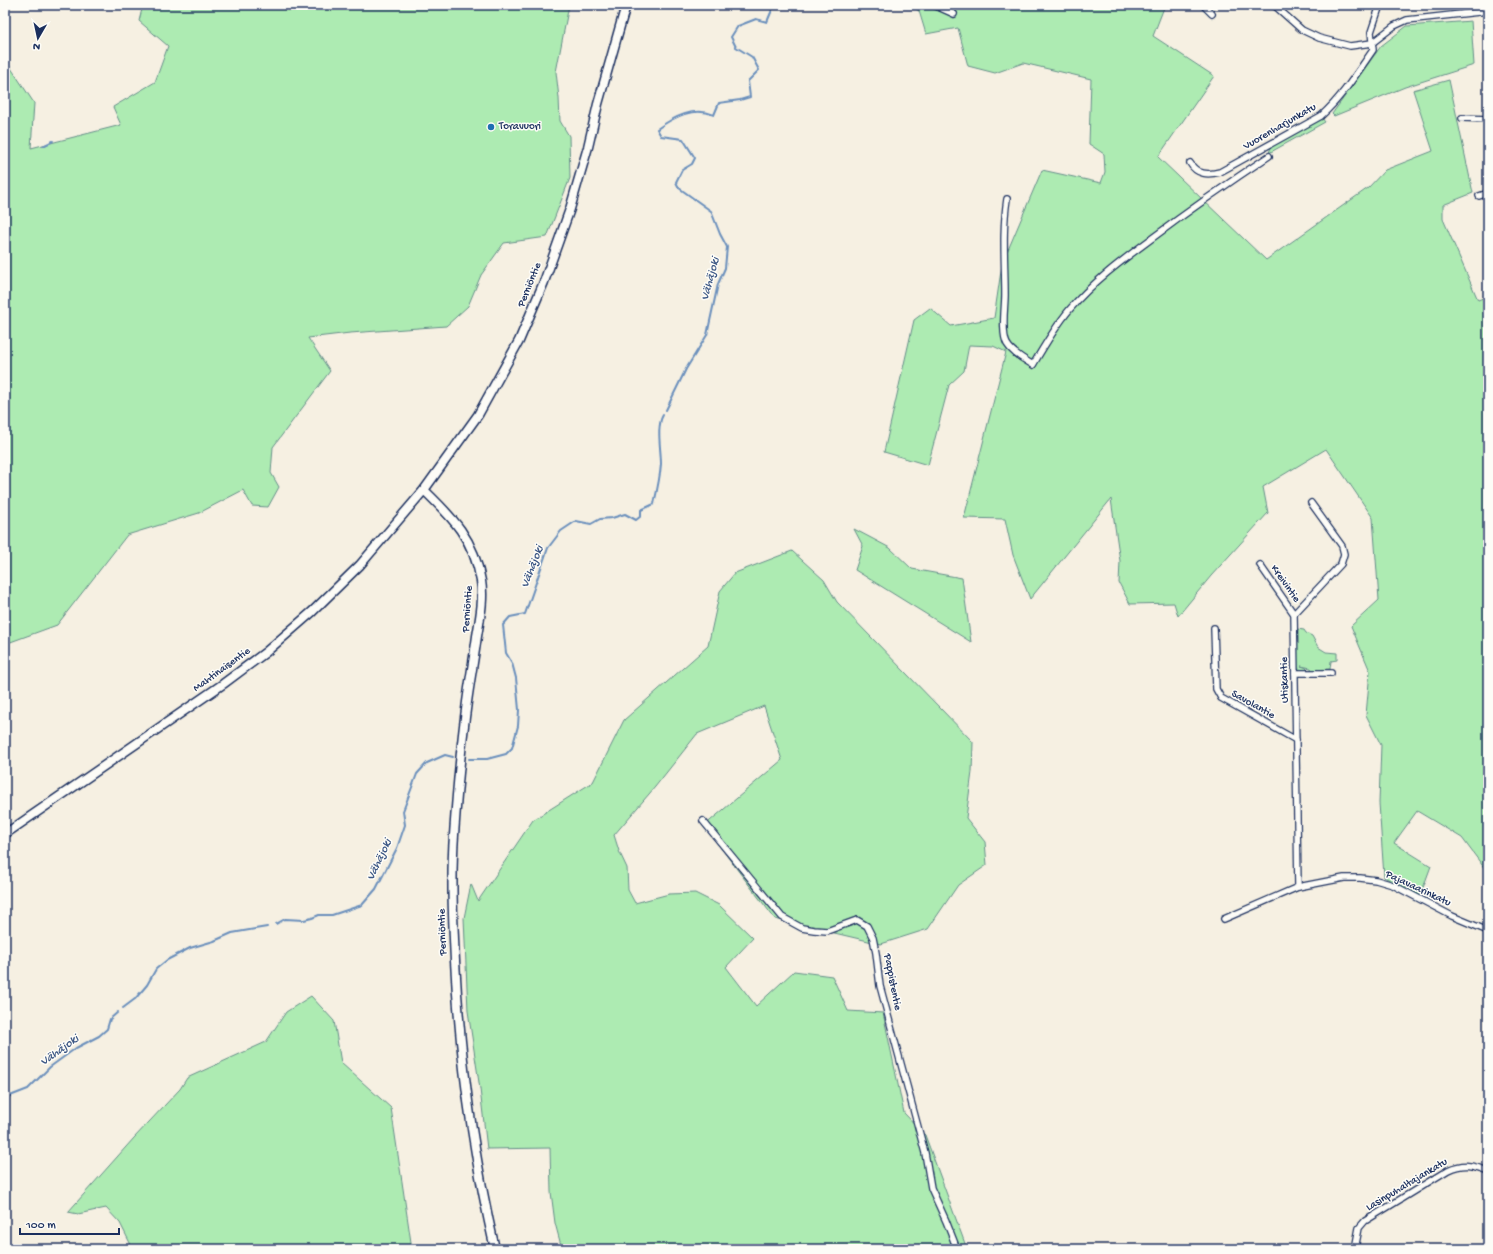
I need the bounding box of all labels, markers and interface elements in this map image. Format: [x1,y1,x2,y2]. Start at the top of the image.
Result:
north arrow [18,18,58,58]
text: N [32,39,41,52]
street label: Vuorenharjunkatu [1241,101,1318,153]
place label: Toravuori [498,121,541,133]
marker: Toravuori [486,122,496,132]
water label: Vähäjoki [699,255,724,302]
street label: Perniöntie [515,261,544,310]
water label: Vähäjoki [519,543,548,590]
street label: Kreivintie [1268,563,1302,605]
street label: Perniöntie [460,585,476,634]
street label: Mahtinaisentie [191,645,253,695]
street label: Utiskantie [1279,657,1291,703]
street label: Savolantie [1229,688,1277,722]
water label: Vähäjoki [364,836,396,883]
street label: Pajavaarinkatu [1383,868,1453,909]
street label: Perniöntie [436,908,450,957]
street label: Pappistentie [880,952,903,1012]
water label: Vähäjoki [38,1032,83,1070]
street label: Lasinpuhaltajankatu [1364,1156,1450,1214]
scale bar [20,1210,119,1236]
text: 100 m [25,1219,56,1233]

